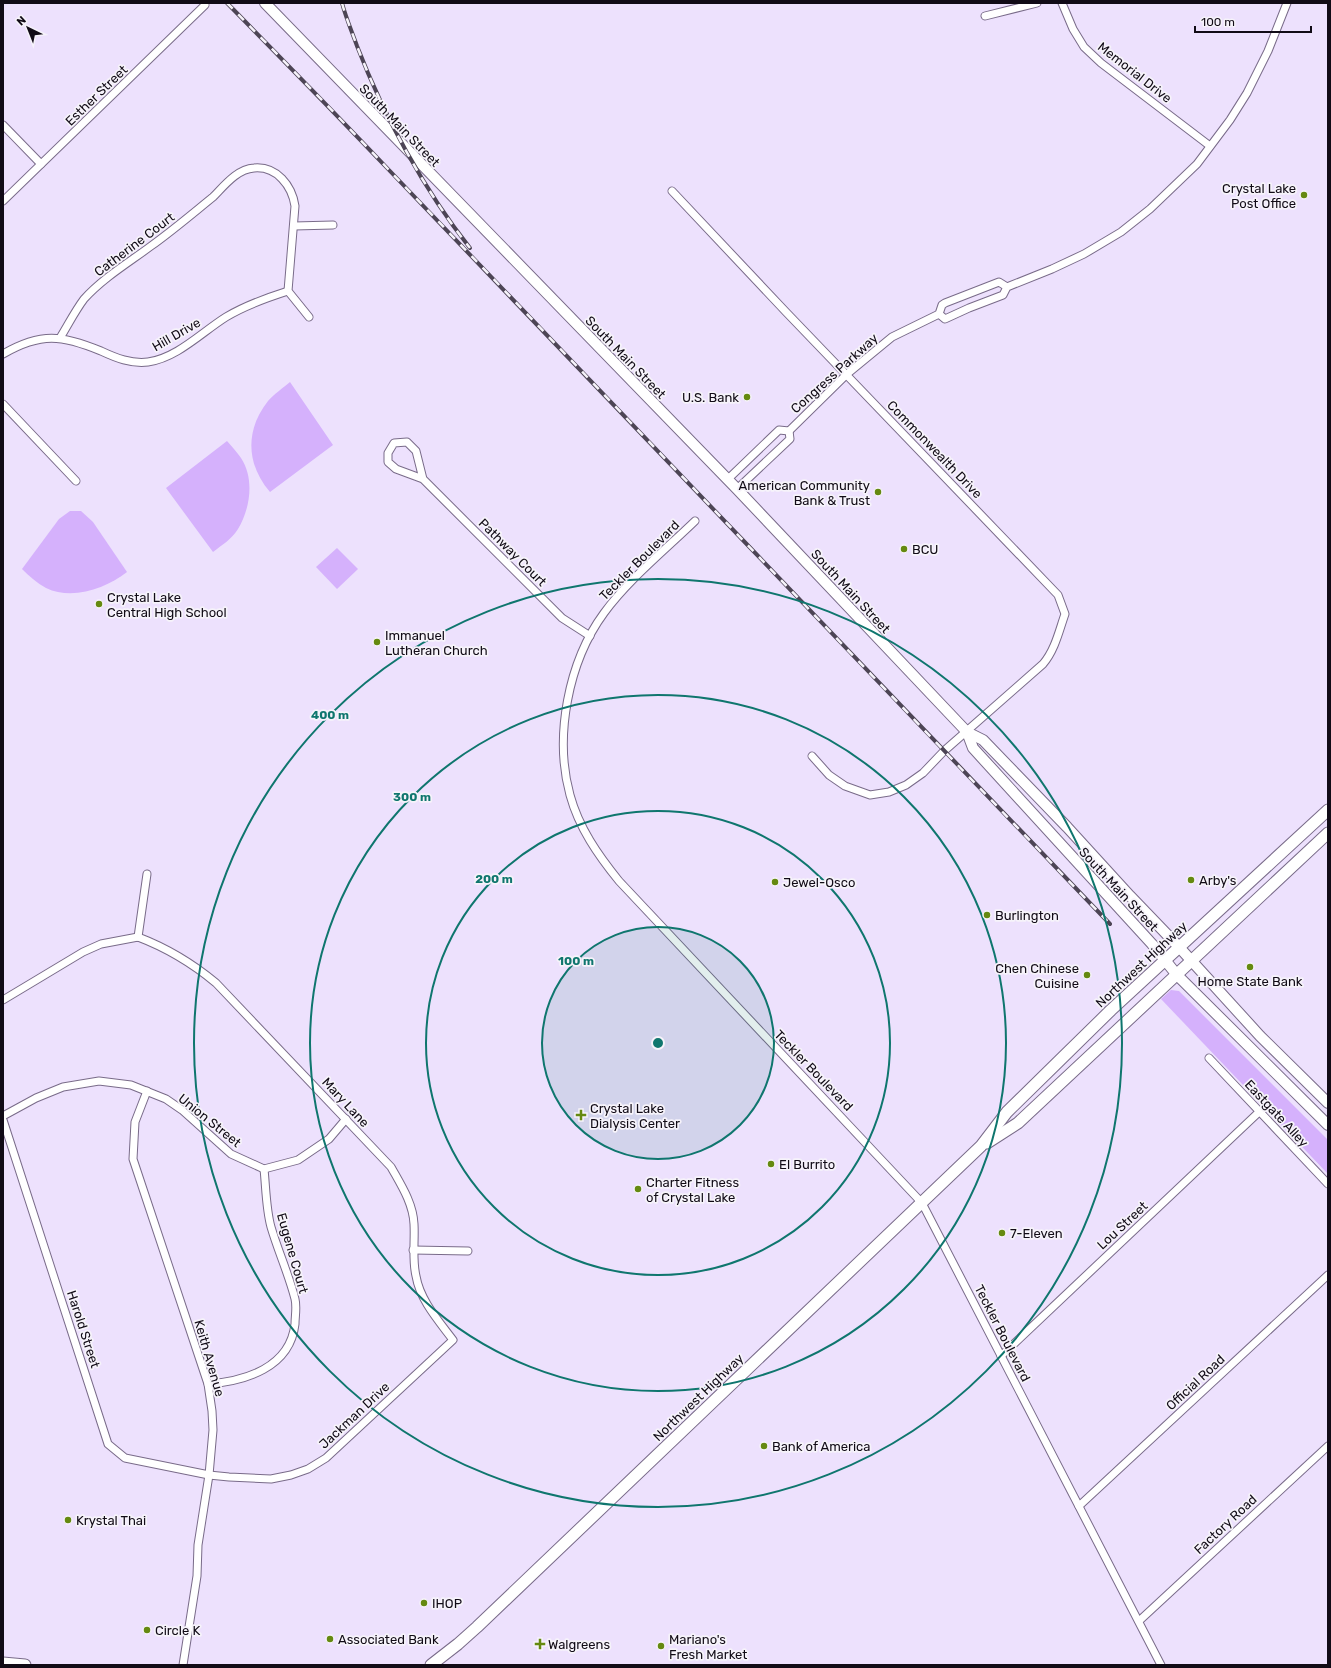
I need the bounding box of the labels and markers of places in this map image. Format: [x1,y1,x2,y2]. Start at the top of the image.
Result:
place label: Crystal Lake Post Office [1222,181,1296,211]
marker: Crystal Lake Post Office [1299,190,1309,200]
place label: U.S. Bank [682,390,739,405]
marker: U.S. Bank [742,392,752,402]
place label: American Community Bank & Trust [739,478,870,508]
marker: American Community Bank & Trust [873,487,883,497]
place label: BCU [912,542,938,557]
marker: BCU [899,544,909,554]
place label: Crystal Lake Central High School [107,590,227,621]
marker: Crystal Lake Central High School [94,599,104,609]
place label: Immanuel Lutheran Church [385,628,488,658]
marker: Immanuel Lutheran Church [372,637,382,647]
place label: Arby's [1199,873,1237,888]
place label: Jewel-Osco [783,875,855,890]
marker: Arby's [1186,875,1196,885]
marker: Jewel-Osco [770,877,780,887]
place label: Burlington [995,908,1059,924]
marker: Burlington [982,910,992,920]
place label: Chen Chinese Cuisine [995,961,1079,991]
marker: Home State Bank [1245,962,1255,972]
marker: Chen Chinese Cuisine [1082,970,1092,980]
place label: Home State Bank [1197,974,1303,989]
centre of rings [651,1036,665,1050]
place label: Crystal Lake Dialysis Center [590,1101,680,1131]
marker: Crystal Lake Dialysis Center [575,1109,587,1121]
place label: El Burrito [779,1157,835,1172]
marker: El Burrito [766,1159,776,1169]
place label: Charter Fitness of Crystal Lake [646,1175,739,1205]
marker: Charter Fitness of Crystal Lake [633,1184,643,1194]
place label: 7-Eleven [1010,1226,1063,1241]
marker: 7-Eleven [997,1228,1007,1238]
place label: Bank of America [772,1439,870,1454]
marker: Bank of America [759,1441,769,1451]
place label: Krystal Thai [76,1513,146,1528]
marker: Krystal Thai [63,1515,73,1525]
place label: IHOP [432,1596,462,1611]
marker: IHOP [419,1598,429,1608]
place label: Circle K [155,1623,200,1638]
marker: Circle K [142,1625,152,1635]
place label: Associated Bank [338,1632,439,1647]
place label: Mariano's Fresh Market [669,1632,747,1662]
marker: Associated Bank [325,1634,335,1644]
place label: Walgreens [548,1637,610,1653]
marker: Walgreens [535,1639,545,1649]
marker: Mariano's Fresh Market [656,1641,666,1651]

